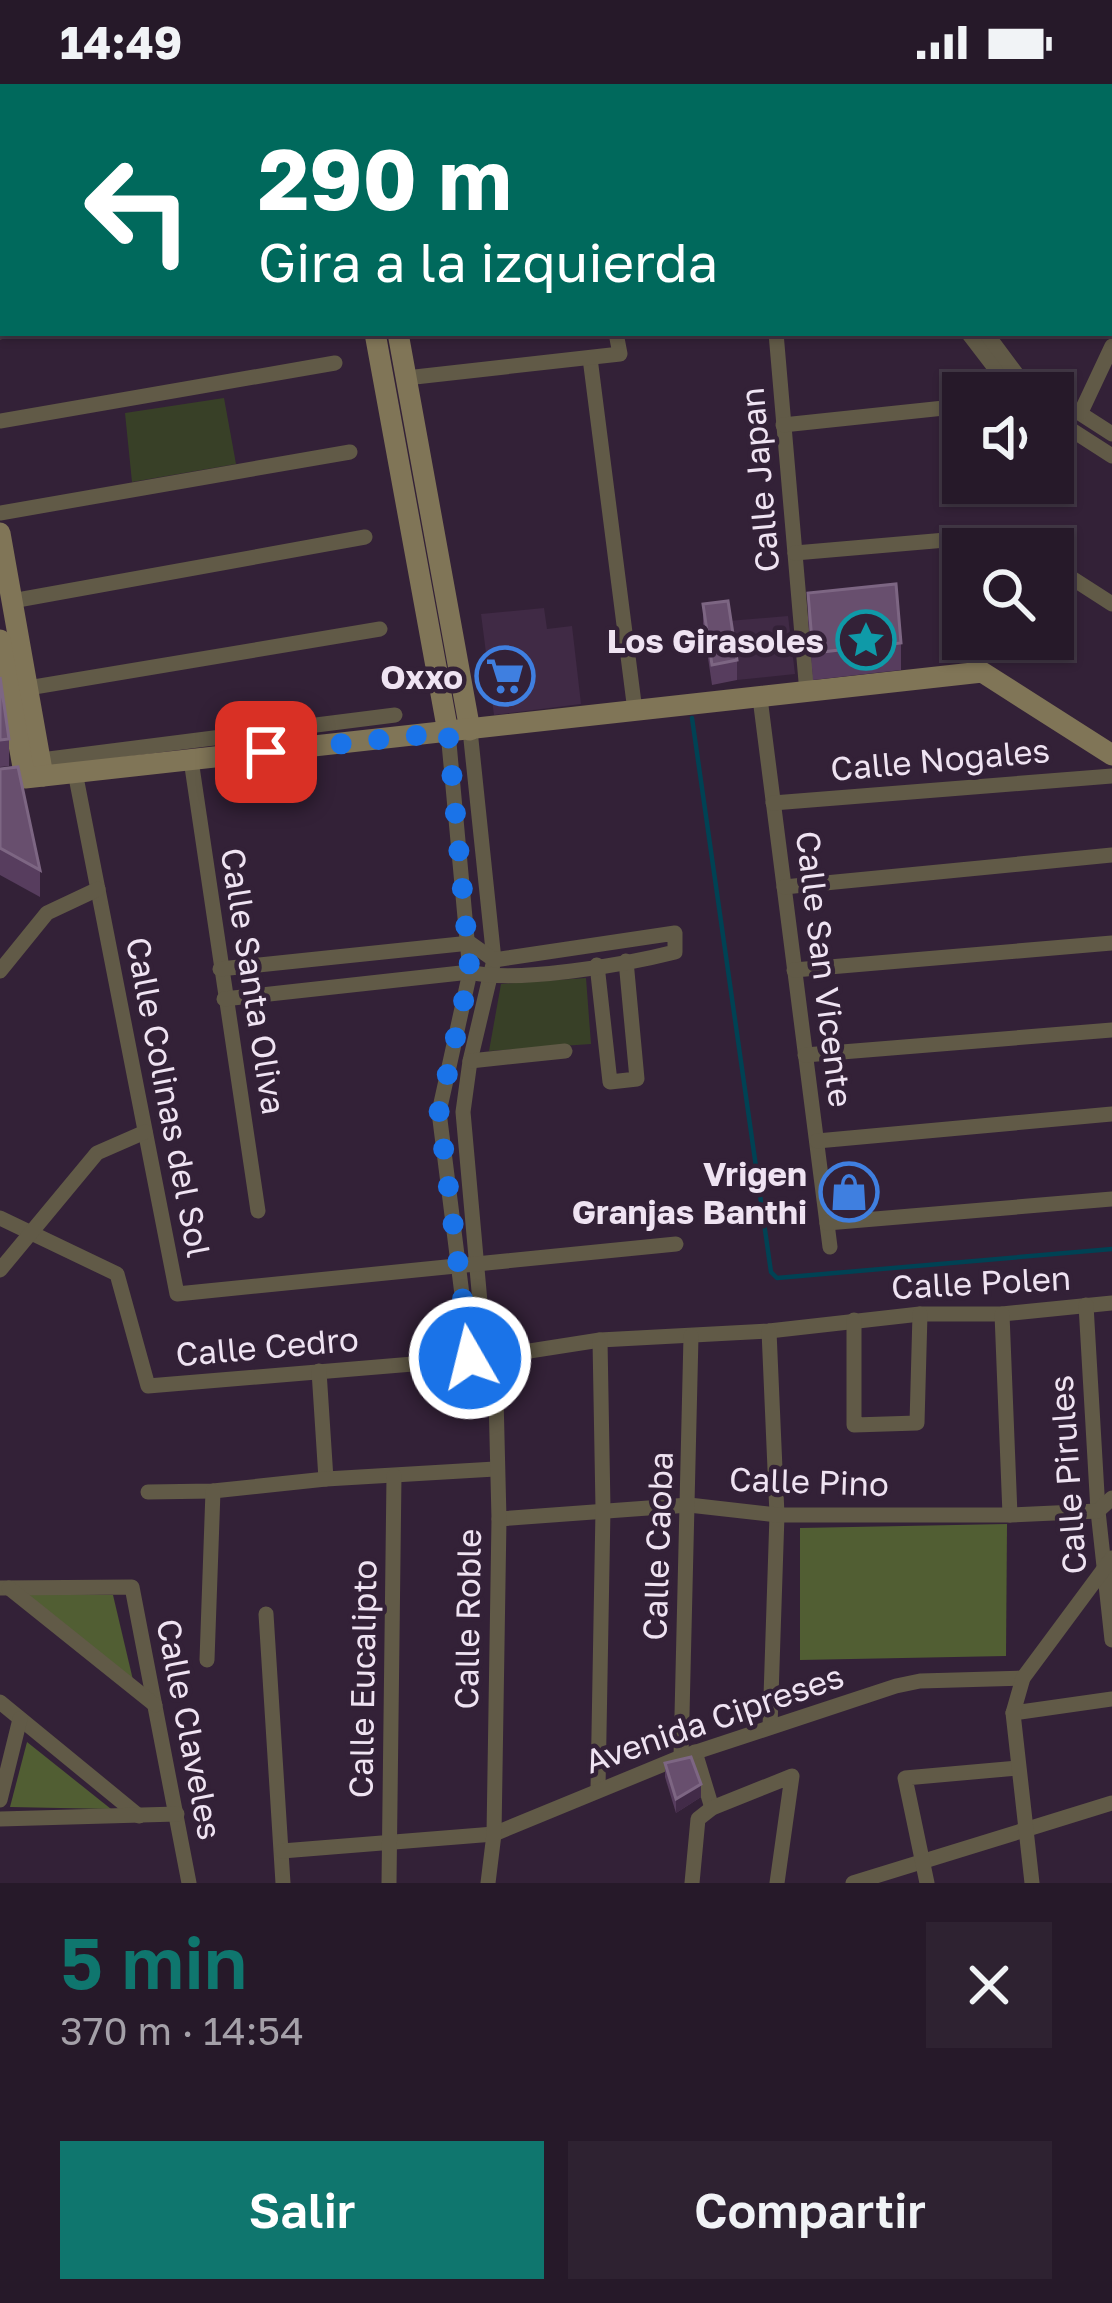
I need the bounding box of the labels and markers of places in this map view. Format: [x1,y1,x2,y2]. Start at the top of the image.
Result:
place icon: Los Girasoles [835,609,897,671]
place label: Los Girasoles [607,621,824,660]
supermarket icon: Oxxo [474,645,536,707]
place label: Oxxo [380,657,463,696]
pin [215,701,317,803]
place label: Vrigen Granjas Banthi [572,1154,807,1231]
shop icon: Vrigen Granjas Banthi [818,1161,880,1223]

